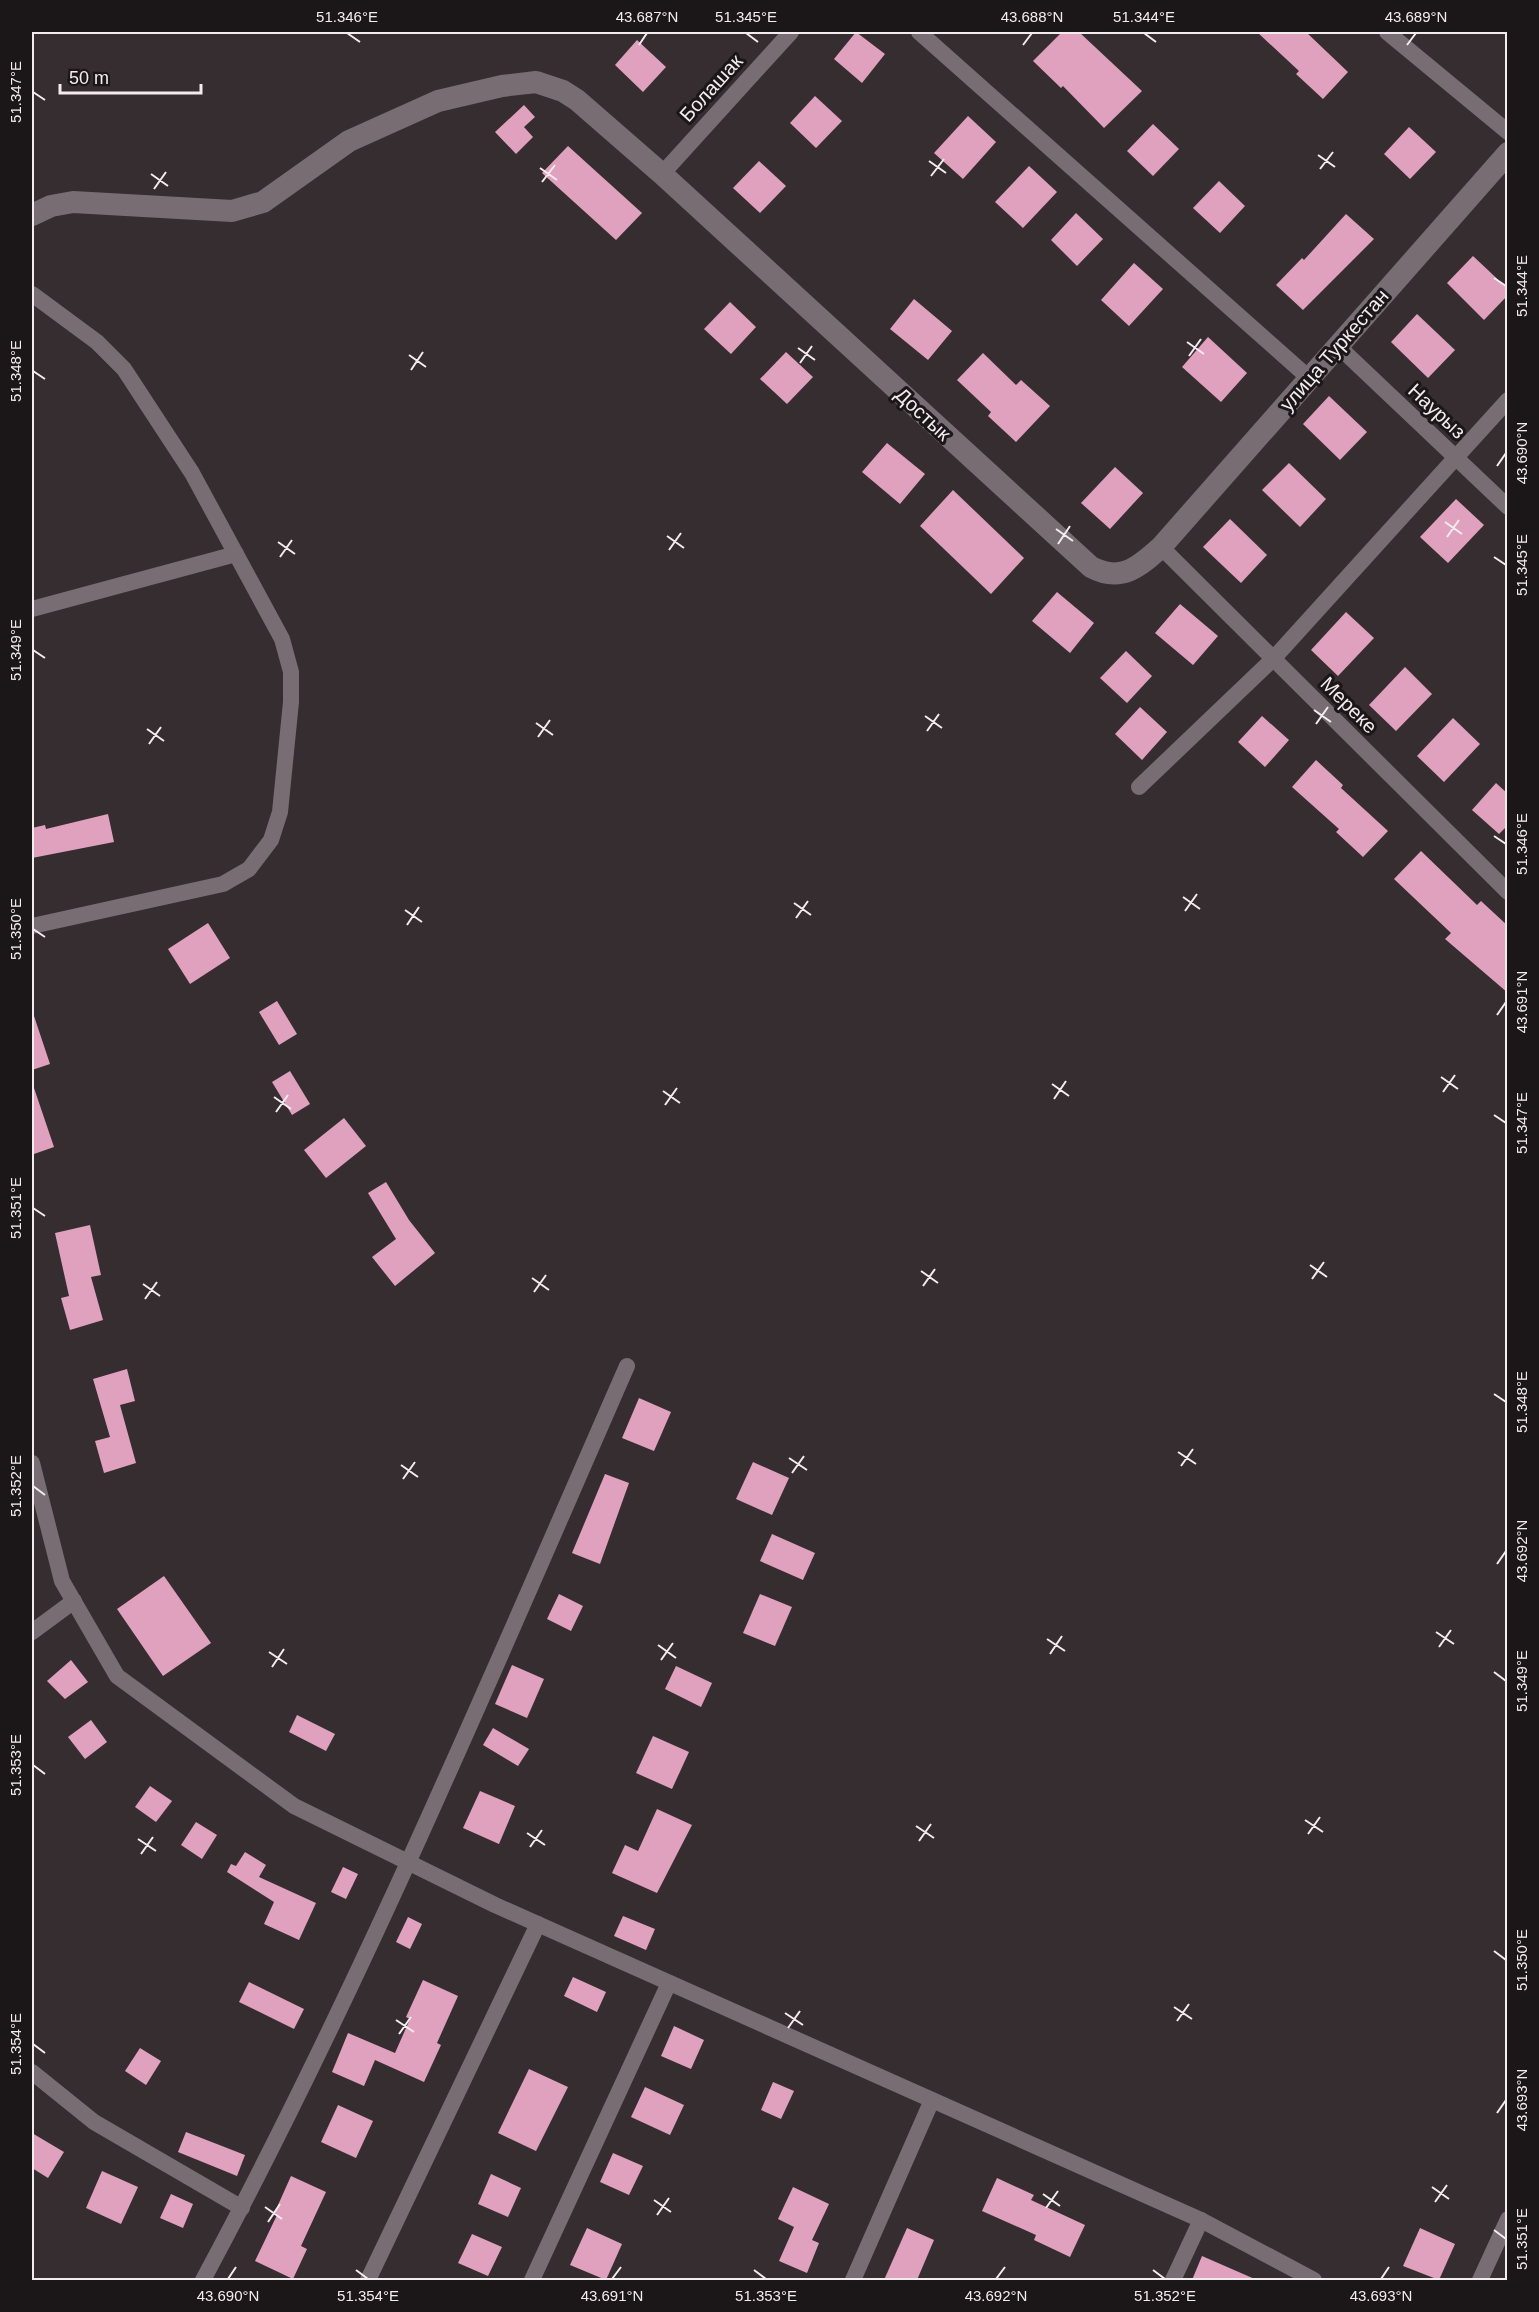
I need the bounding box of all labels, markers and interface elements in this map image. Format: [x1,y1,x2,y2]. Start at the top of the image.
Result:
text: 51.346°E [316,8,378,25]
text: 43.687°N [616,8,678,25]
text: 51.345°E [715,8,777,25]
text: 43.688°N [1001,8,1063,25]
text: 51.344°E [1113,8,1175,25]
text: 43.689°N [1385,8,1447,25]
street label: Болашак [675,50,747,126]
scale bar [60,57,201,95]
text: 51.347°E [7,61,24,123]
text: 50 m [69,68,109,88]
text: 51.344°E [1513,255,1530,317]
street label: улица Туркестан [1275,285,1393,415]
text: 51.348°E [7,340,24,402]
street label: Наурыз [1404,379,1470,443]
street label: Достык [891,383,955,445]
text: 43.690°N [1513,422,1530,484]
text: 51.345°E [1513,534,1530,596]
text: 51.349°E [7,619,24,681]
street label: Мереке [1316,672,1382,738]
text: 51.346°E [1513,813,1530,875]
text: 51.350°E [7,898,24,960]
text: 43.691°N [1513,971,1530,1033]
text: 51.347°E [1513,1092,1530,1154]
text: 51.351°E [7,1177,24,1239]
text: 51.348°E [1513,1371,1530,1433]
text: 51.352°E [7,1455,24,1517]
text: 43.692°N [1513,1520,1530,1582]
text: 51.349°E [1513,1650,1530,1712]
text: 51.353°E [7,1734,24,1796]
text: 51.350°E [1513,1929,1530,1991]
text: 51.354°E [7,2013,24,2075]
text: 43.693°N [1513,2069,1530,2131]
text: 51.351°E [1513,2208,1530,2270]
text: 43.690°N [197,2287,259,2304]
text: 51.354°E [337,2287,399,2304]
text: 43.691°N [581,2287,643,2304]
text: 51.353°E [735,2287,797,2304]
text: 43.692°N [965,2287,1027,2304]
text: 51.352°E [1134,2287,1196,2304]
text: 43.693°N [1350,2287,1412,2304]

